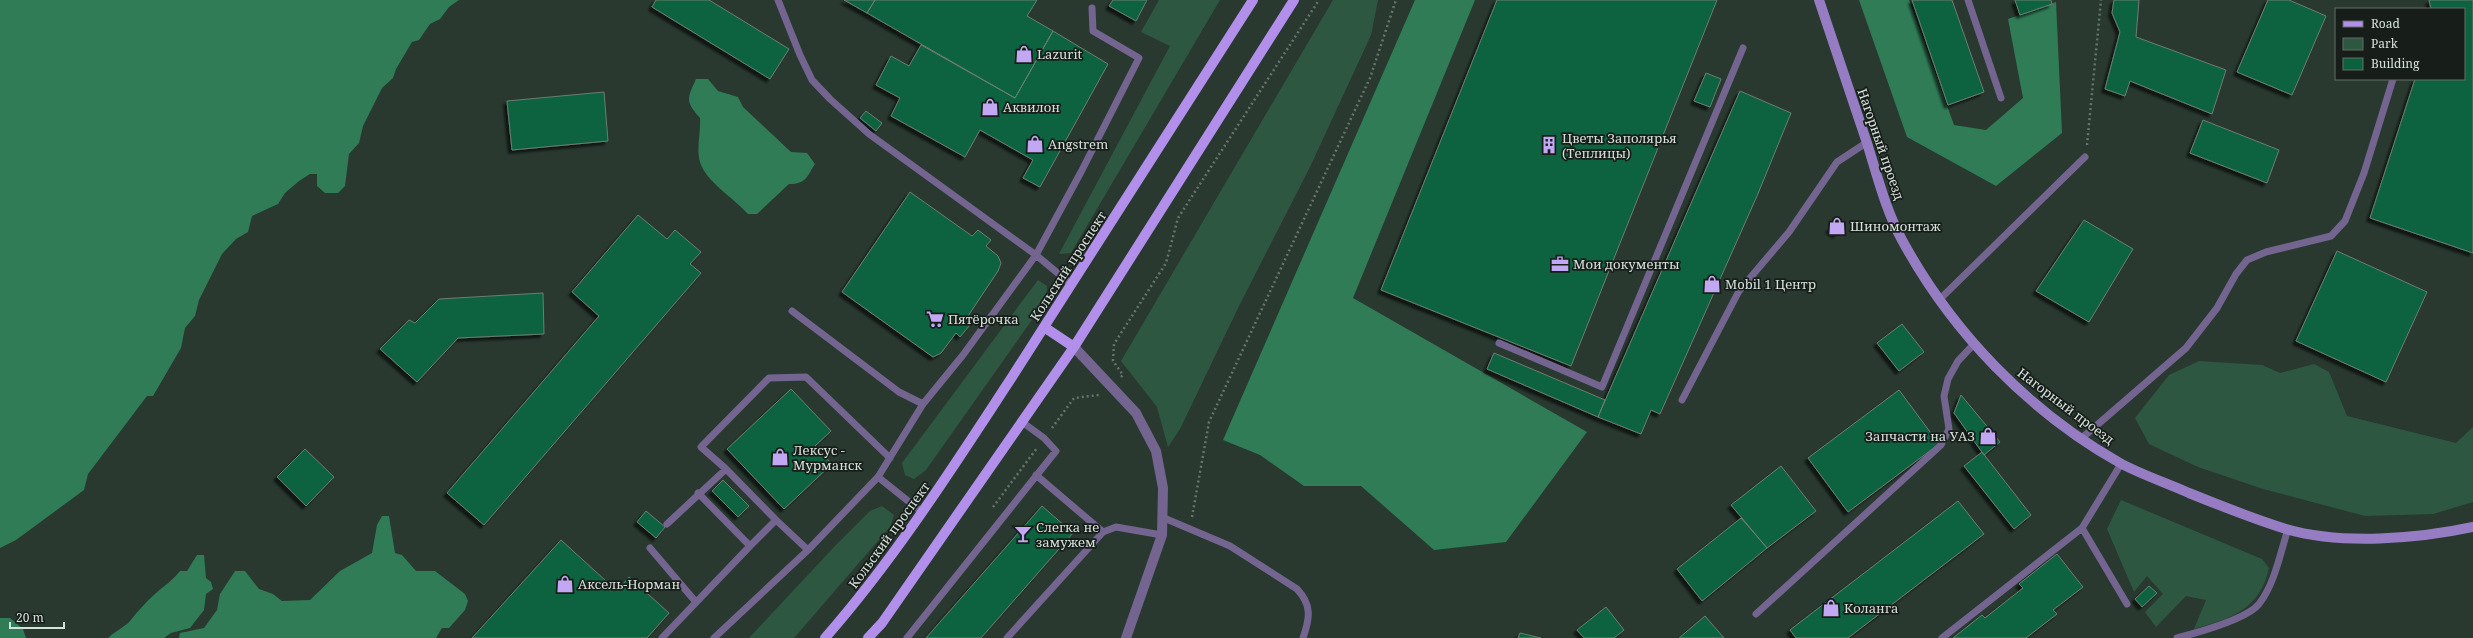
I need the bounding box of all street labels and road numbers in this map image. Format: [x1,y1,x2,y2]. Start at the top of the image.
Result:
street label: Нагорный проезд [1853,86,1909,202]
street label: Кольский проспект [1026,208,1110,324]
street label: Нагорный проезд [2014,364,2118,448]
street label: Кольский проспект [844,478,934,592]

